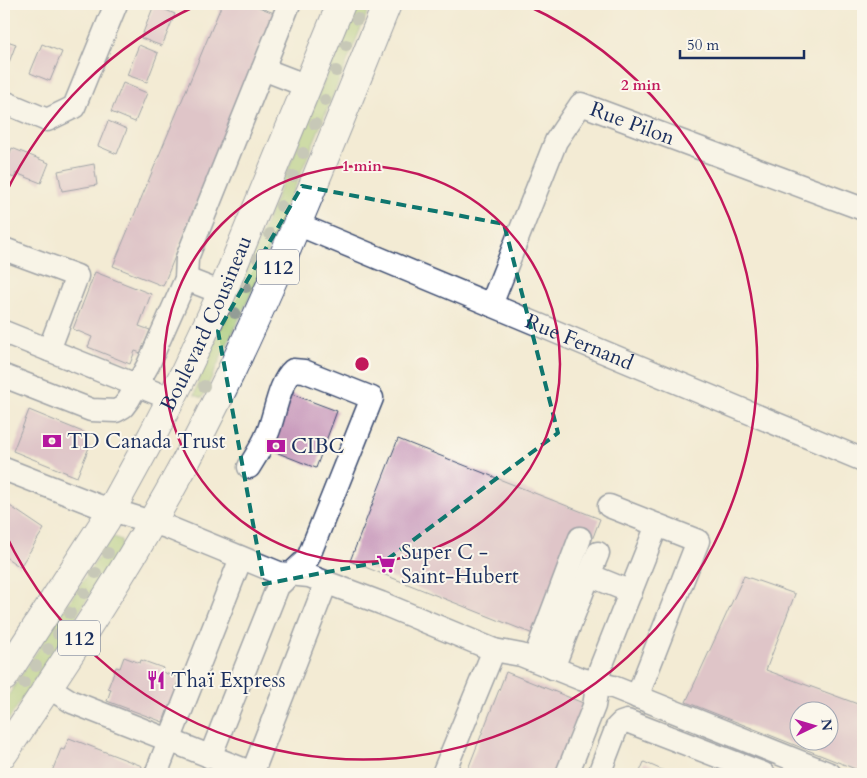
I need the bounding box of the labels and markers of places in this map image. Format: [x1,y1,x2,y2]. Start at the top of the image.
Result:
centre of rings [353,355,371,373]
place label: TD Canada Trust [67,427,226,456]
bank icon: TD Canada Trust [41,430,63,452]
place label: CIBC [291,432,345,461]
bank icon: CIBC [265,435,287,457]
place label: Super C - Saint-Hubert [401,538,519,591]
supermarket icon: Super C - Saint-Hubert [375,553,397,575]
place label: Thaï Express [171,666,286,695]
restaurant icon: Thaï Express [145,669,167,691]

